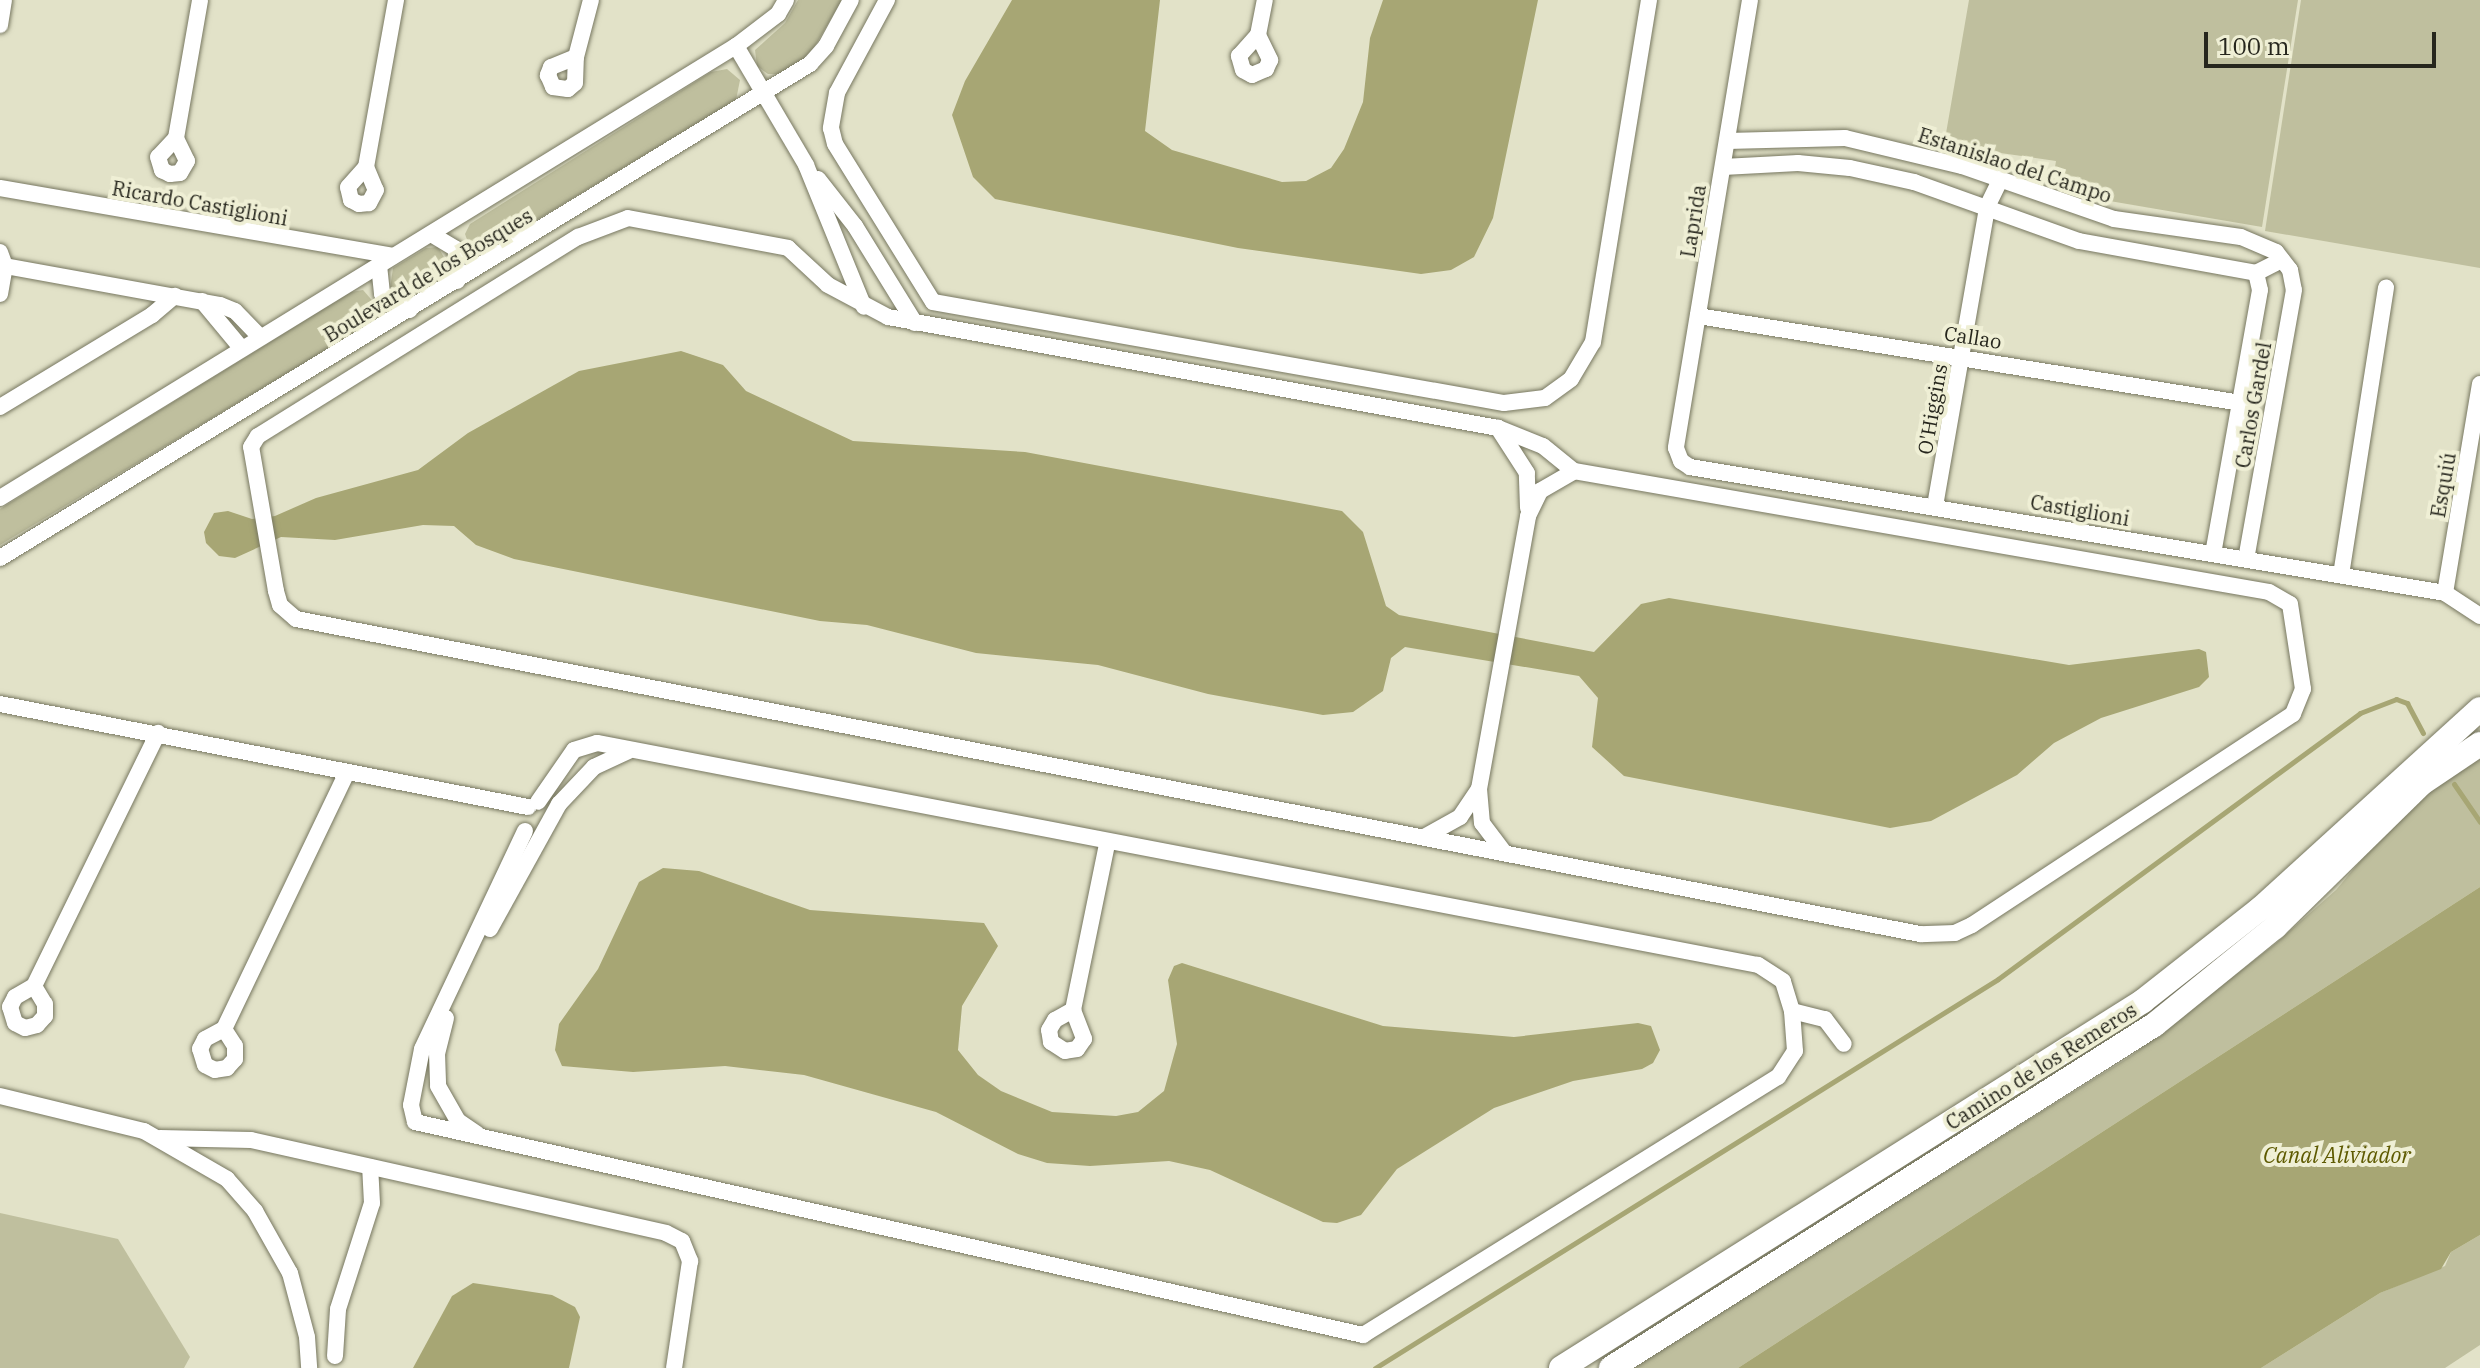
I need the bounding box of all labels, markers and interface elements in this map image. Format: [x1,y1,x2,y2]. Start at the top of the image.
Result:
scale bar [2208,16,2440,66]
text: 100 m [2218,30,2290,62]
street label: Estanislao del Campo [1915,122,2115,208]
street label: Ricardo Castiglioni [110,176,290,230]
street label: Laprida [1675,183,1711,259]
street label: Boulevard de los Bosques [319,203,537,347]
street label: Callao [1943,321,2003,353]
street label: Carlos Gardel [2230,340,2276,470]
street label: O'Higgins [1912,362,1952,456]
street label: Esquiú [2425,451,2461,519]
street label: Castiglioni [2029,489,2131,531]
street label: Camino de los Remeros [1941,997,2141,1135]
water label: Canal Aliviador [2263,1142,2411,1168]

